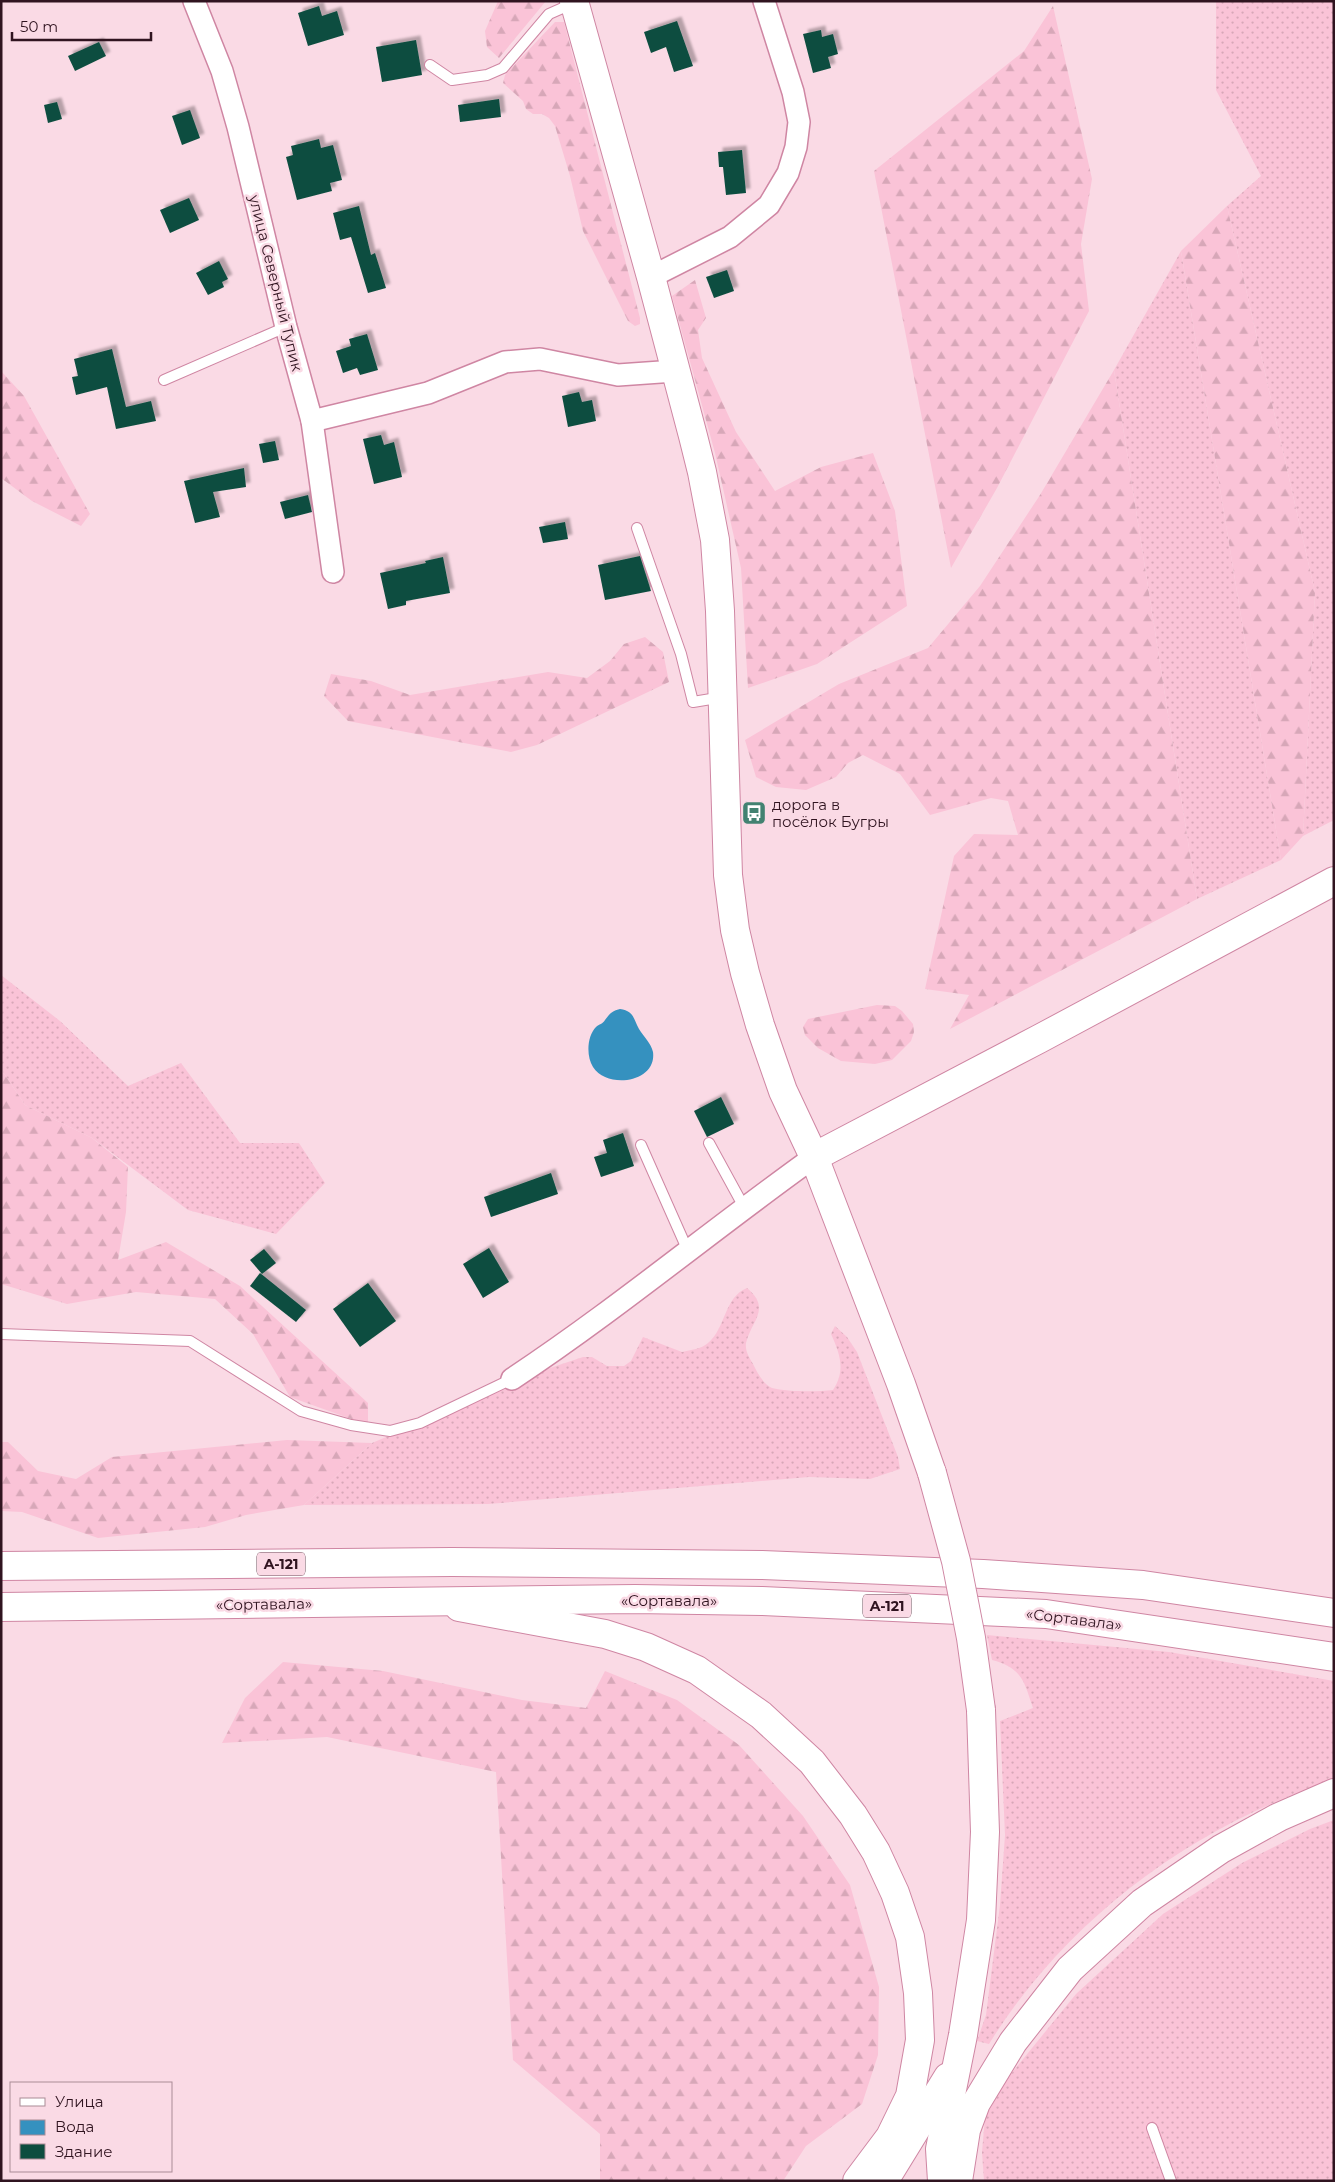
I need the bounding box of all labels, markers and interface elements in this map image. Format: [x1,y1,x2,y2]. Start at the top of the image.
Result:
scale bar [12,10,151,42]
text: 50 m [20,17,58,36]
street label: улица Северный Тупик [245,192,307,373]
place label: дорога в посёлок Бугры [772,795,889,831]
bus stop icon: дорога в посёлок Бугры [741,800,767,826]
road number: А-121 [257,1552,305,1576]
street label: «Сортавала» [621,1591,717,1610]
street label: «Сортавала» [216,1594,312,1614]
road number: А-121 [863,1594,911,1618]
street label: «Сортавала» [1025,1604,1123,1634]
legend [10,2082,172,2172]
text: Улица [55,2092,103,2111]
text: Вода [55,2117,94,2136]
text: Здание [55,2142,113,2161]

